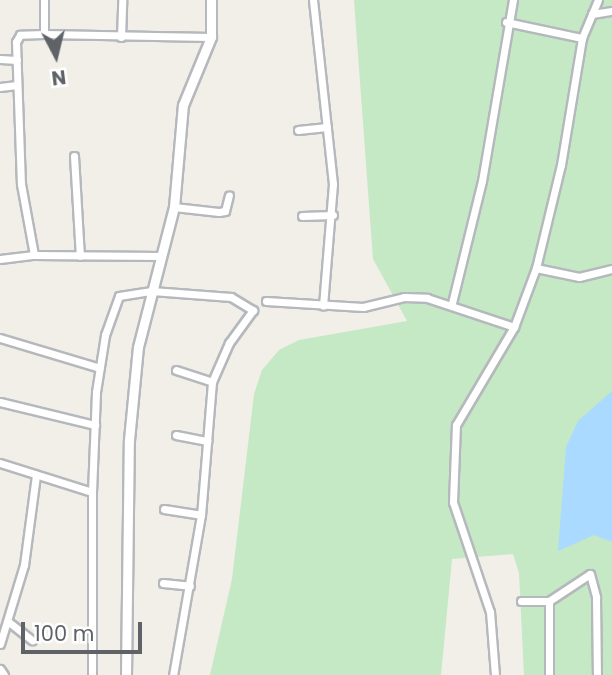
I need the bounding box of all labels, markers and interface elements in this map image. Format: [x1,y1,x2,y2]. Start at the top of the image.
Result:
north arrow [21,21,91,91]
text: N [50,63,67,92]
scale bar [24,608,145,652]
text: 100 m [34,619,94,648]

